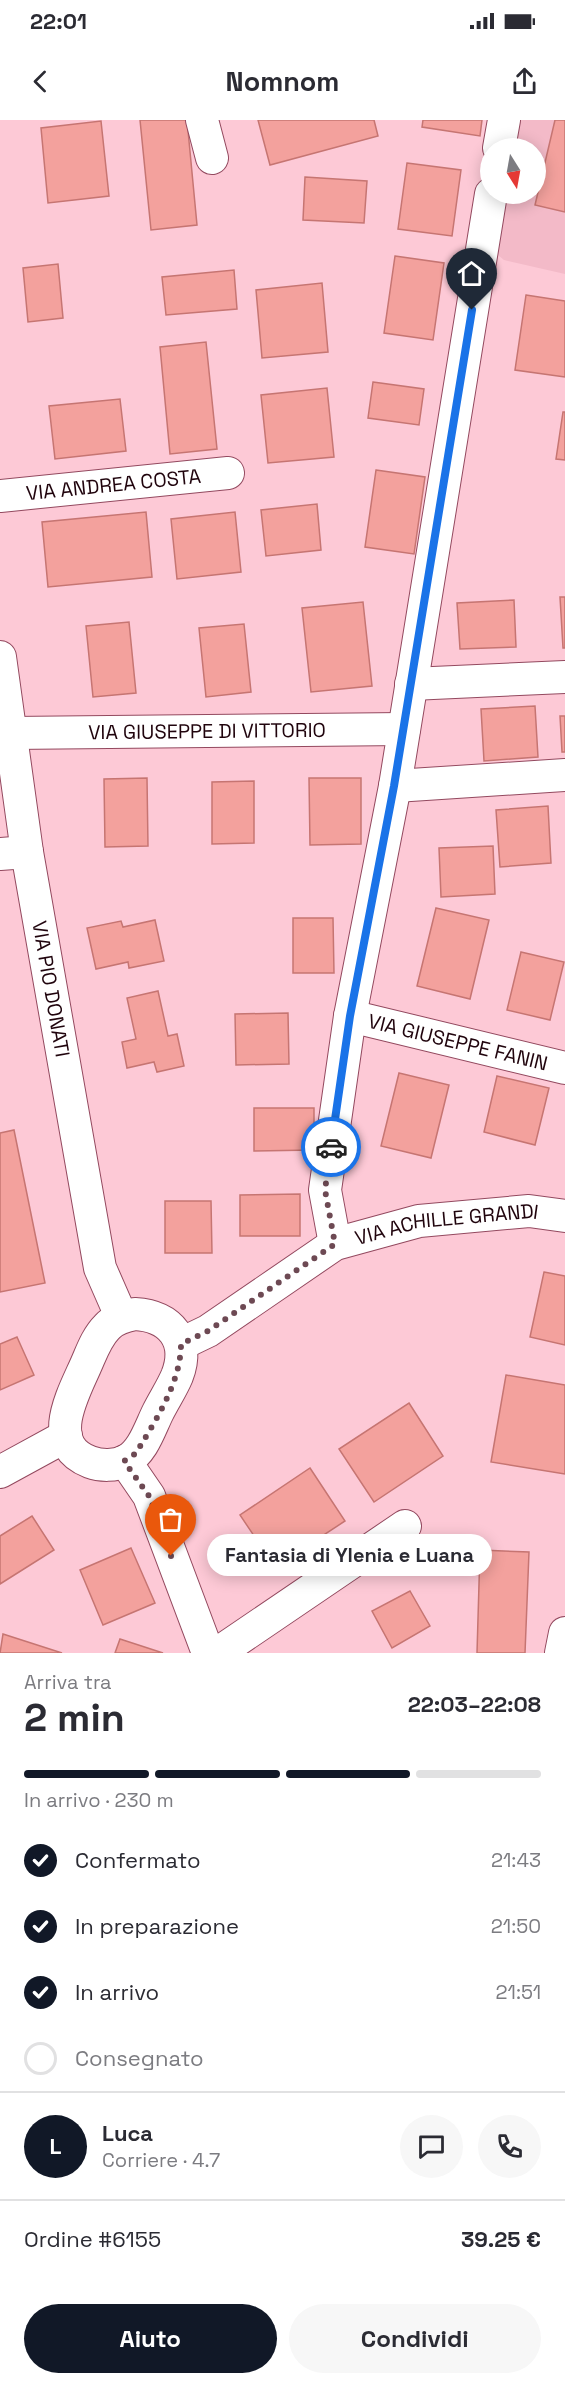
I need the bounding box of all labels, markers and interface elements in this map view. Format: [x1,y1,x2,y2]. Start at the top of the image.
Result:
text: 22:01 [30,7,87,35]
text: Nomnom [226,64,339,99]
icon: back [24,65,57,98]
icon: share [508,65,541,98]
north arrow [480,138,546,204]
map controls [480,138,546,204]
pin [446,248,497,310]
icon: home [455,257,488,290]
street label: VIA ANDREA COSTA [25,463,203,506]
street label: VIA GIUSEPPE DI VITTORIO [88,717,326,745]
street label: VIA PIO DONATI [26,919,76,1059]
street label: VIA GIUSEPPE FANIN [365,1008,550,1076]
courier [301,1117,361,1177]
icon: car [315,1131,348,1164]
street label: VIA ACHILLE GRANDI [352,1198,540,1251]
pin [145,1494,196,1556]
icon: bag [154,1503,187,1536]
callout: Fantasia di Ylenia e Luana [207,1535,492,1577]
text: Fantasia di Ylenia e Luana [225,1542,474,1568]
text: Arriva tra [24,1669,112,1695]
text: 22:03–22:08 [408,1690,541,1718]
text: 2 min [24,1693,125,1742]
text: In arrivo · 230 m [24,1787,174,1813]
icon: check [24,1844,57,1877]
text: Confermato [75,1846,201,1874]
text: 21:43 [491,1847,541,1873]
icon: check [24,1910,57,1943]
text: In preparazione [75,1912,239,1940]
text: 21:50 [491,1913,541,1939]
icon: check [24,1976,57,2009]
text: In arrivo [75,1978,159,2006]
text: 21:51 [495,1979,541,2005]
text: Consegnato [75,2044,204,2072]
button: chat [400,2115,463,2178]
button: phone [478,2115,541,2178]
text: Luca [102,2119,153,2147]
text: L [50,2132,61,2160]
text: Corriere · 4.7 [102,2147,220,2173]
text: Ordine #6155 [24,2225,161,2253]
text: 39.25 € [461,2225,541,2253]
button: Aiuto [24,2304,277,2373]
button: Condividi [289,2304,541,2373]

